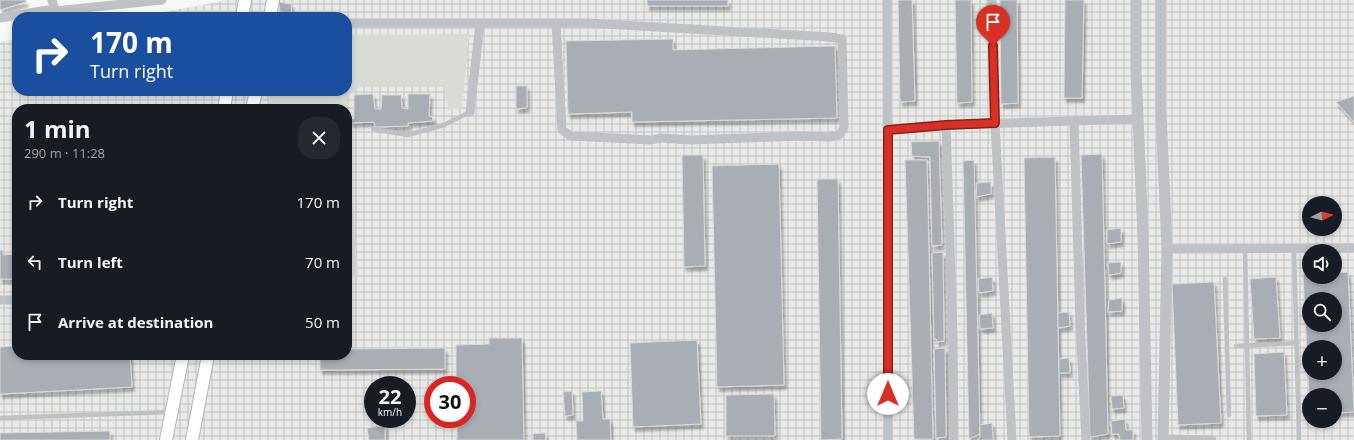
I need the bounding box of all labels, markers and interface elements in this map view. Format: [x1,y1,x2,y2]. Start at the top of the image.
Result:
pin [976,5,1010,46]
icon: arrive [982,11,1004,33]
text: 170 m [90,23,173,61]
icon: right [24,28,76,80]
text: Turn right [90,59,173,83]
text: 1 min [24,112,91,145]
button: close [298,117,340,159]
text: 290 m · 11:28 [24,144,105,162]
icon: right [24,191,46,213]
text: Turn right [58,192,133,212]
text: 170 m [296,192,340,212]
north arrow [1302,196,1342,236]
map controls [1302,196,1342,428]
button: sound [1302,244,1342,284]
icon: left [24,251,46,273]
text: Turn left [58,252,123,272]
text: 70 m [305,252,340,272]
button: search [1302,292,1342,332]
icon: arrive [24,311,46,333]
text: Arrive at destination [58,312,213,332]
text: 50 m [305,312,340,332]
button: + [1302,340,1342,380]
position arrow [867,373,909,415]
speed limit sign: 30 [424,376,476,428]
text: 22 [379,383,401,410]
button: − [1302,388,1342,428]
text: km/h [378,405,402,419]

